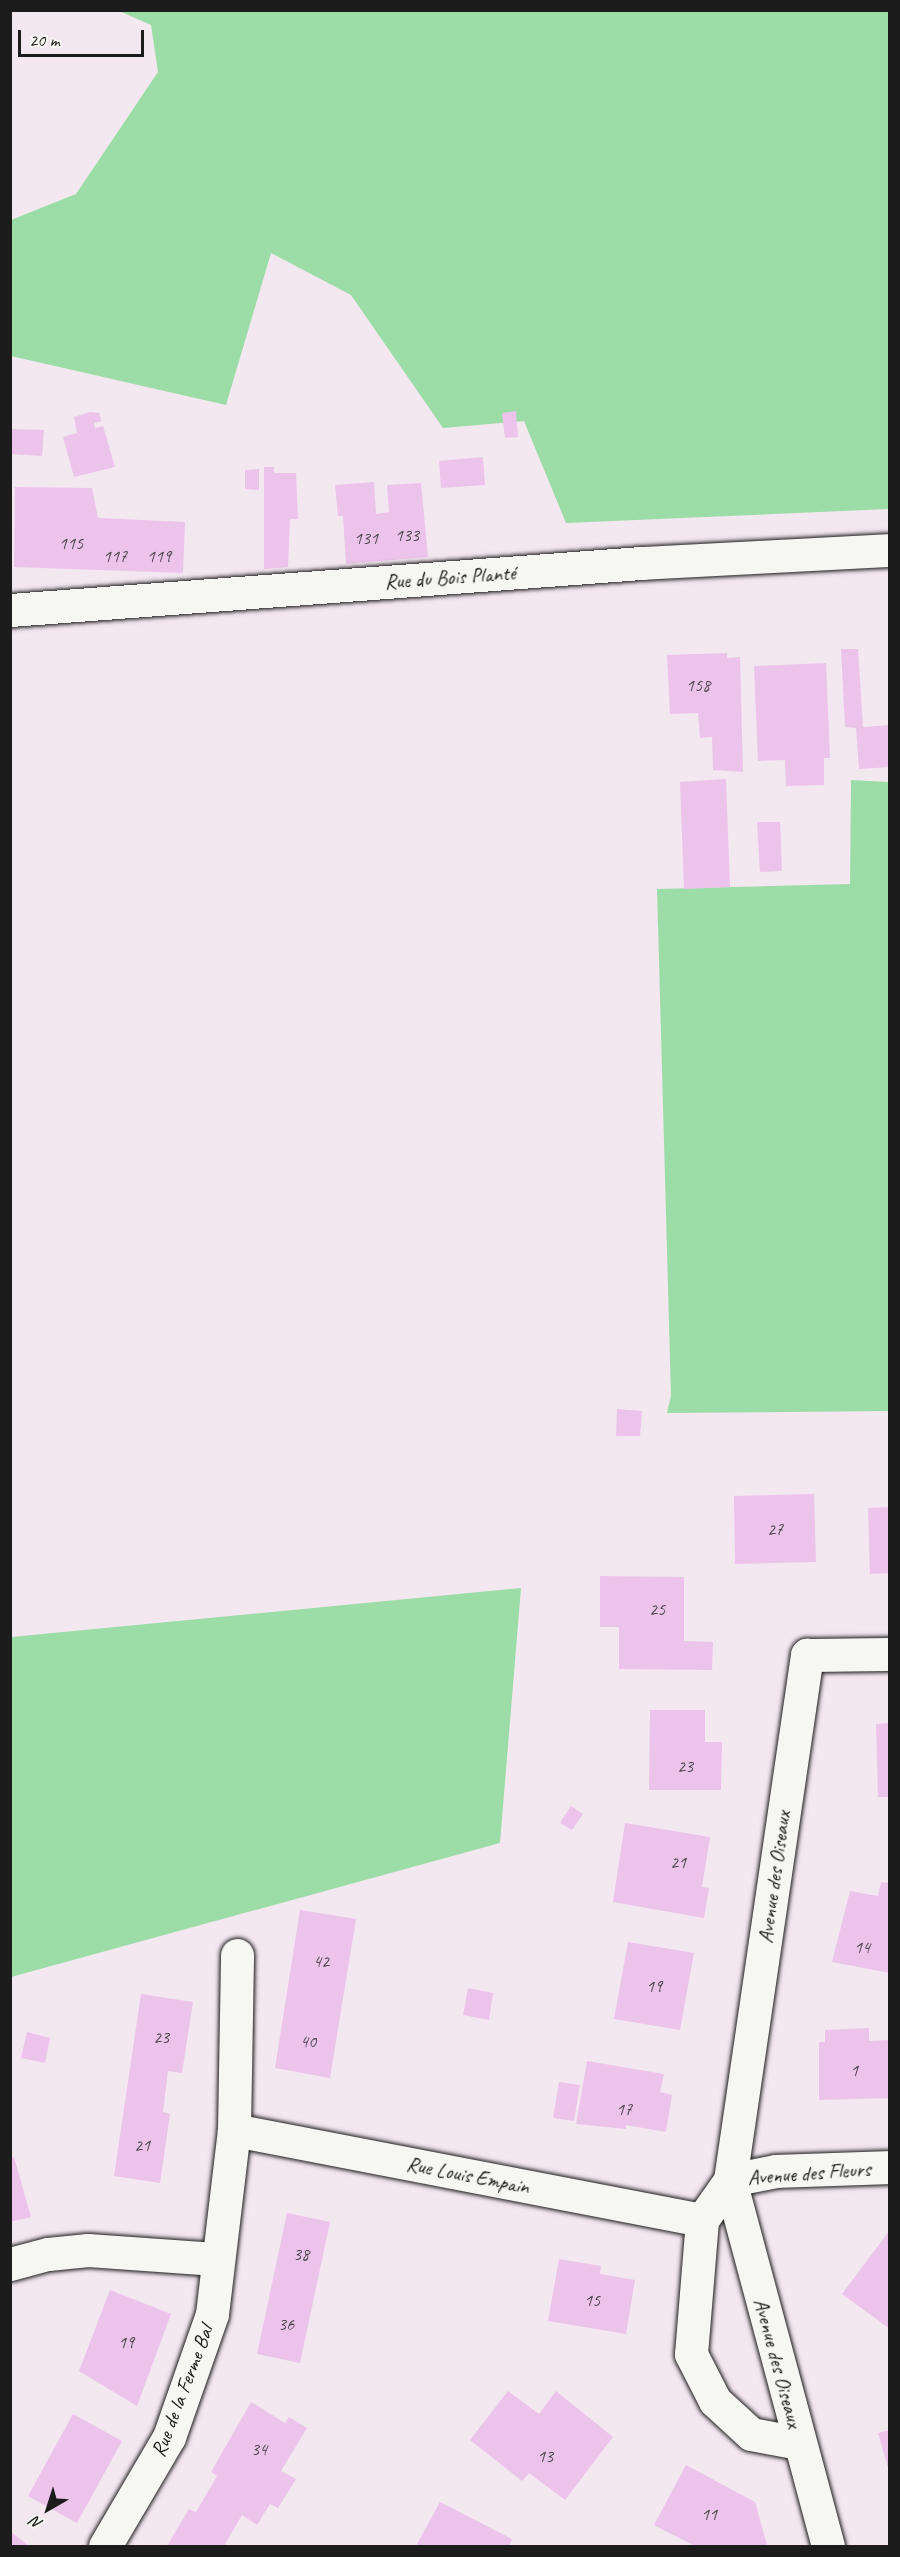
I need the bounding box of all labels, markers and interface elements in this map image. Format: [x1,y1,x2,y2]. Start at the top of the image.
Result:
scale bar [21,18,147,56]
text: 20 m [29,29,60,51]
house number: 133 [395,524,419,546]
house number: 131 [354,527,378,549]
house number: 115 [59,532,83,554]
house number: 117 [103,545,127,567]
house number: 119 [147,545,171,567]
street label: Rue du Bois Planté [383,560,517,594]
house number: 158 [686,674,710,696]
house number: 27 [767,1518,783,1540]
house number: 25 [649,1598,665,1620]
house number: 23 [677,1755,693,1777]
street label: Avenue des Oiseaux [752,1809,796,1945]
house number: 21 [670,1851,686,1873]
house number: 14 [854,1936,870,1958]
house number: 42 [313,1950,329,1972]
house number: 19 [646,1975,662,1997]
house number: 23 [153,2026,169,2048]
house number: 40 [300,2030,316,2052]
house number: 1 [850,2059,858,2081]
house number: 17 [616,2098,632,2120]
house number: 21 [134,2134,150,2156]
street label: Rue Louis Empain [405,2151,531,2199]
street label: Avenue des Fleurs [747,2156,871,2190]
house number: 38 [293,2243,309,2265]
house number: 15 [584,2289,600,2311]
street label: Avenue des Oiseaux [749,2296,807,2430]
house number: 36 [278,2313,294,2335]
street label: Rue de la Ferme Bal [145,2321,219,2461]
house number: 19 [118,2331,134,2353]
house number: 34 [251,2438,267,2460]
house number: 13 [537,2445,553,2467]
north arrow [18,2479,78,2539]
house number: 11 [701,2503,717,2525]
text: N [27,2512,47,2534]

